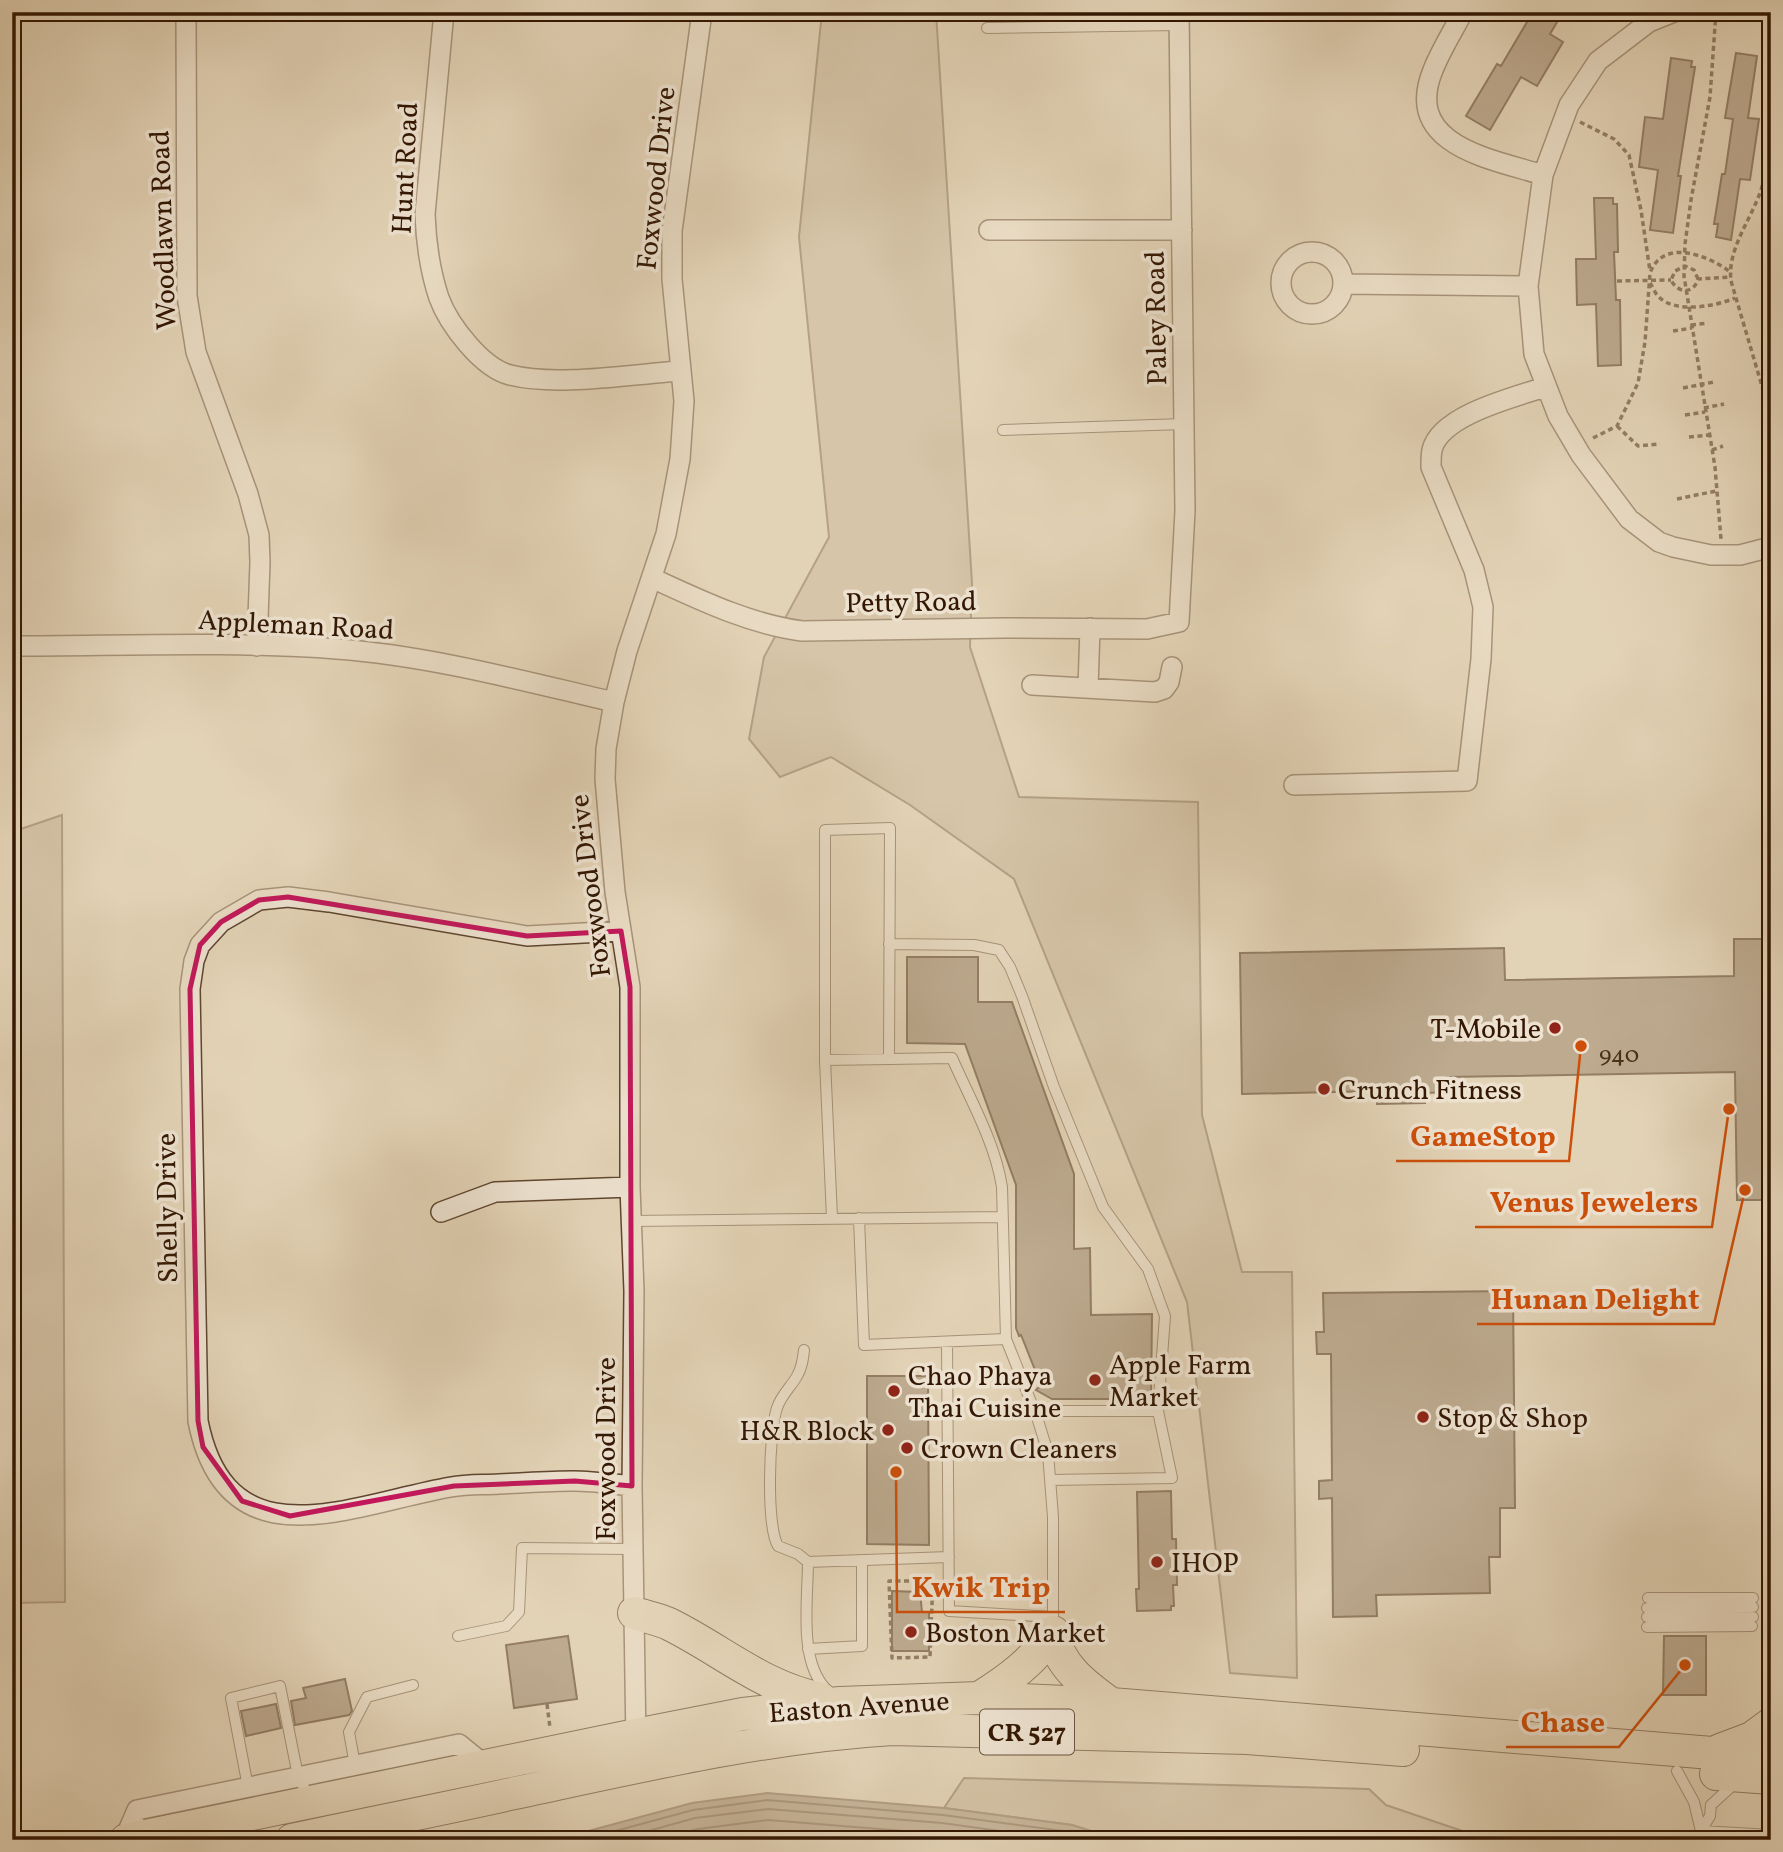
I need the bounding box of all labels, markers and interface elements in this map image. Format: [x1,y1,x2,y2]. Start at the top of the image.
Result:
street label: Foxwood Drive [628,85,687,272]
street label: Hunt Road [384,101,429,235]
street label: Woodlawn Road [142,129,187,331]
street label: Paley Road [1137,250,1178,386]
street label: Petty Road [845,583,977,624]
street label: Appleman Road [197,602,395,651]
street label: Foxwood Drive [561,792,622,979]
place label: T-Mobile [1430,1011,1541,1050]
marker: T-Mobile [1547,1020,1563,1036]
house number: 940 [1599,1039,1639,1073]
place label: Crunch Fitness [1338,1072,1522,1111]
marker: Crunch Fitness [1316,1081,1332,1097]
callout: GameStop [1396,1110,1569,1161]
text: GameStop [1410,1117,1556,1159]
street label: Shelly Drive [148,1132,189,1284]
callout: Venus Jewelers [1475,1176,1712,1227]
text: Venus Jewelers [1490,1183,1698,1225]
callout: Hunan Delight [1477,1273,1714,1324]
text: Hunan Delight [1491,1280,1699,1322]
place label: Apple Farm Market [1109,1347,1251,1418]
street label: Foxwood Drive [588,1357,627,1541]
place label: Chao Phaya Thai Cuisine [908,1358,1061,1429]
marker: Apple Farm Market [1087,1372,1103,1388]
marker: Chao Phaya Thai Cuisine [886,1383,902,1399]
place label: Stop & Shop [1437,1400,1588,1439]
marker: Stop & Shop [1415,1409,1431,1425]
place label: H&R Block [740,1413,874,1452]
marker: H&R Block [880,1422,896,1438]
place label: Crown Cleaners [921,1431,1117,1470]
marker: Crown Cleaners [899,1440,915,1456]
place label: IHOP [1171,1545,1239,1584]
marker: IHOP [1149,1554,1165,1570]
callout: Kwik Trip [897,1561,1065,1612]
text: Kwik Trip [912,1568,1050,1610]
place label: Boston Market [925,1615,1106,1654]
marker: Boston Market [903,1624,919,1640]
street label: Easton Avenue [767,1683,951,1734]
callout: Chase [1506,1696,1619,1747]
text: Chase [1521,1703,1605,1745]
road number: CR 527 [980,1709,1074,1754]

